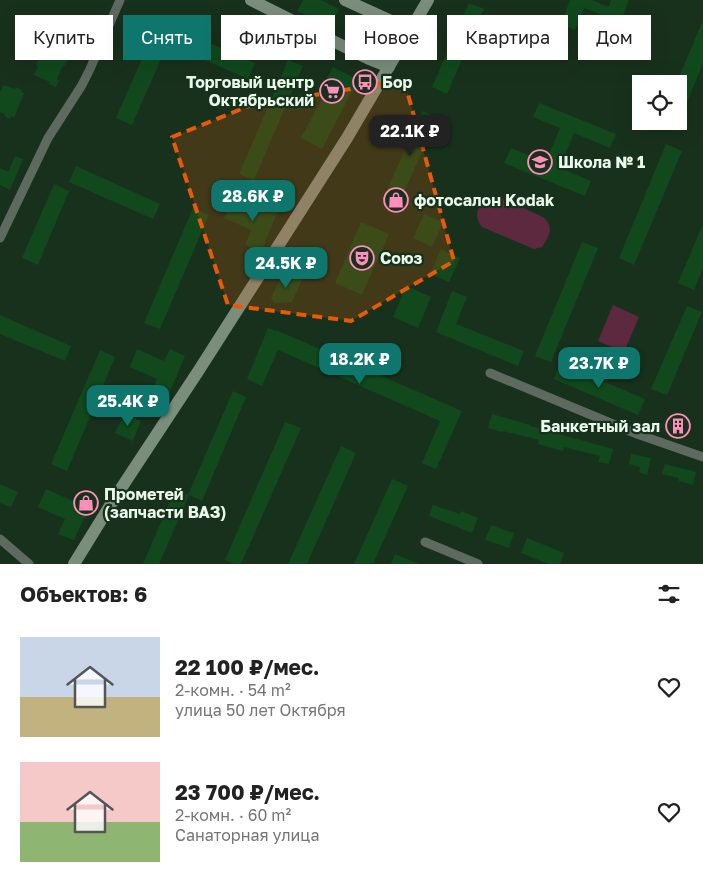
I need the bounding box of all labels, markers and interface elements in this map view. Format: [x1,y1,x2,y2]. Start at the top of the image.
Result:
chip: Купить [15,15,113,60]
chip: Снять [123,15,211,60]
chip: Фильтры [221,15,335,60]
chip: Новое [345,15,437,60]
chip: Квартира [447,15,568,60]
chip: Дом [578,15,651,60]
bus stop icon: Бор [352,69,378,95]
place label: Торговый центр Октябрьский [186,72,314,110]
place label: Бор [382,72,412,92]
map controls [632,75,687,130]
button: locate [632,75,687,130]
supermarket icon: Торговый центр Октябрьский [319,78,345,104]
pin: 22.1K ₽ [364,114,456,157]
text: 22.1K ₽ [380,121,440,141]
school or university icon: Школа № 1 [527,149,553,175]
place label: Школа № 1 [558,152,645,172]
pin: 28.6K ₽ [207,180,299,222]
text: 28.6K ₽ [222,186,284,206]
shop icon: фотосалон Kodak [383,187,409,213]
place label: фотосалон Kodak [414,190,555,210]
theatre icon: Союз [349,245,375,271]
pin: 24.5K ₽ [240,246,332,289]
place label: Союз [380,248,423,268]
text: 24.5K ₽ [255,253,317,273]
pin: 18.2K ₽ [314,342,406,385]
pin: 23.7K ₽ [553,346,645,389]
text: 18.2K ₽ [330,349,390,369]
text: 23.7K ₽ [569,353,629,373]
pin: 25.4K ₽ [82,384,174,427]
text: 25.4K ₽ [97,391,159,411]
building icon: Банкетный зал [665,413,691,439]
place label: Банкетный зал [540,416,660,436]
place label: Прометей (запчасти ВАЗ) [104,484,226,522]
shop icon: Прометей (запчасти ВАЗ) [73,490,99,516]
icon: filters [655,580,683,608]
text: Объектов: 6 [20,581,147,607]
text: 22 100 ₽/мес. [175,654,319,680]
icon: home [60,657,120,717]
icon: heart [655,673,683,701]
text: 2-комн. · 54 m² [175,680,291,700]
text: улица 50 лет Октября [175,700,346,720]
text: 23 700 ₽/мес. [175,779,320,805]
icon: home [60,782,120,842]
icon: heart [655,798,683,826]
text: 2-комн. · 60 m² [175,805,291,825]
text: Санаторная улица [175,825,319,845]

